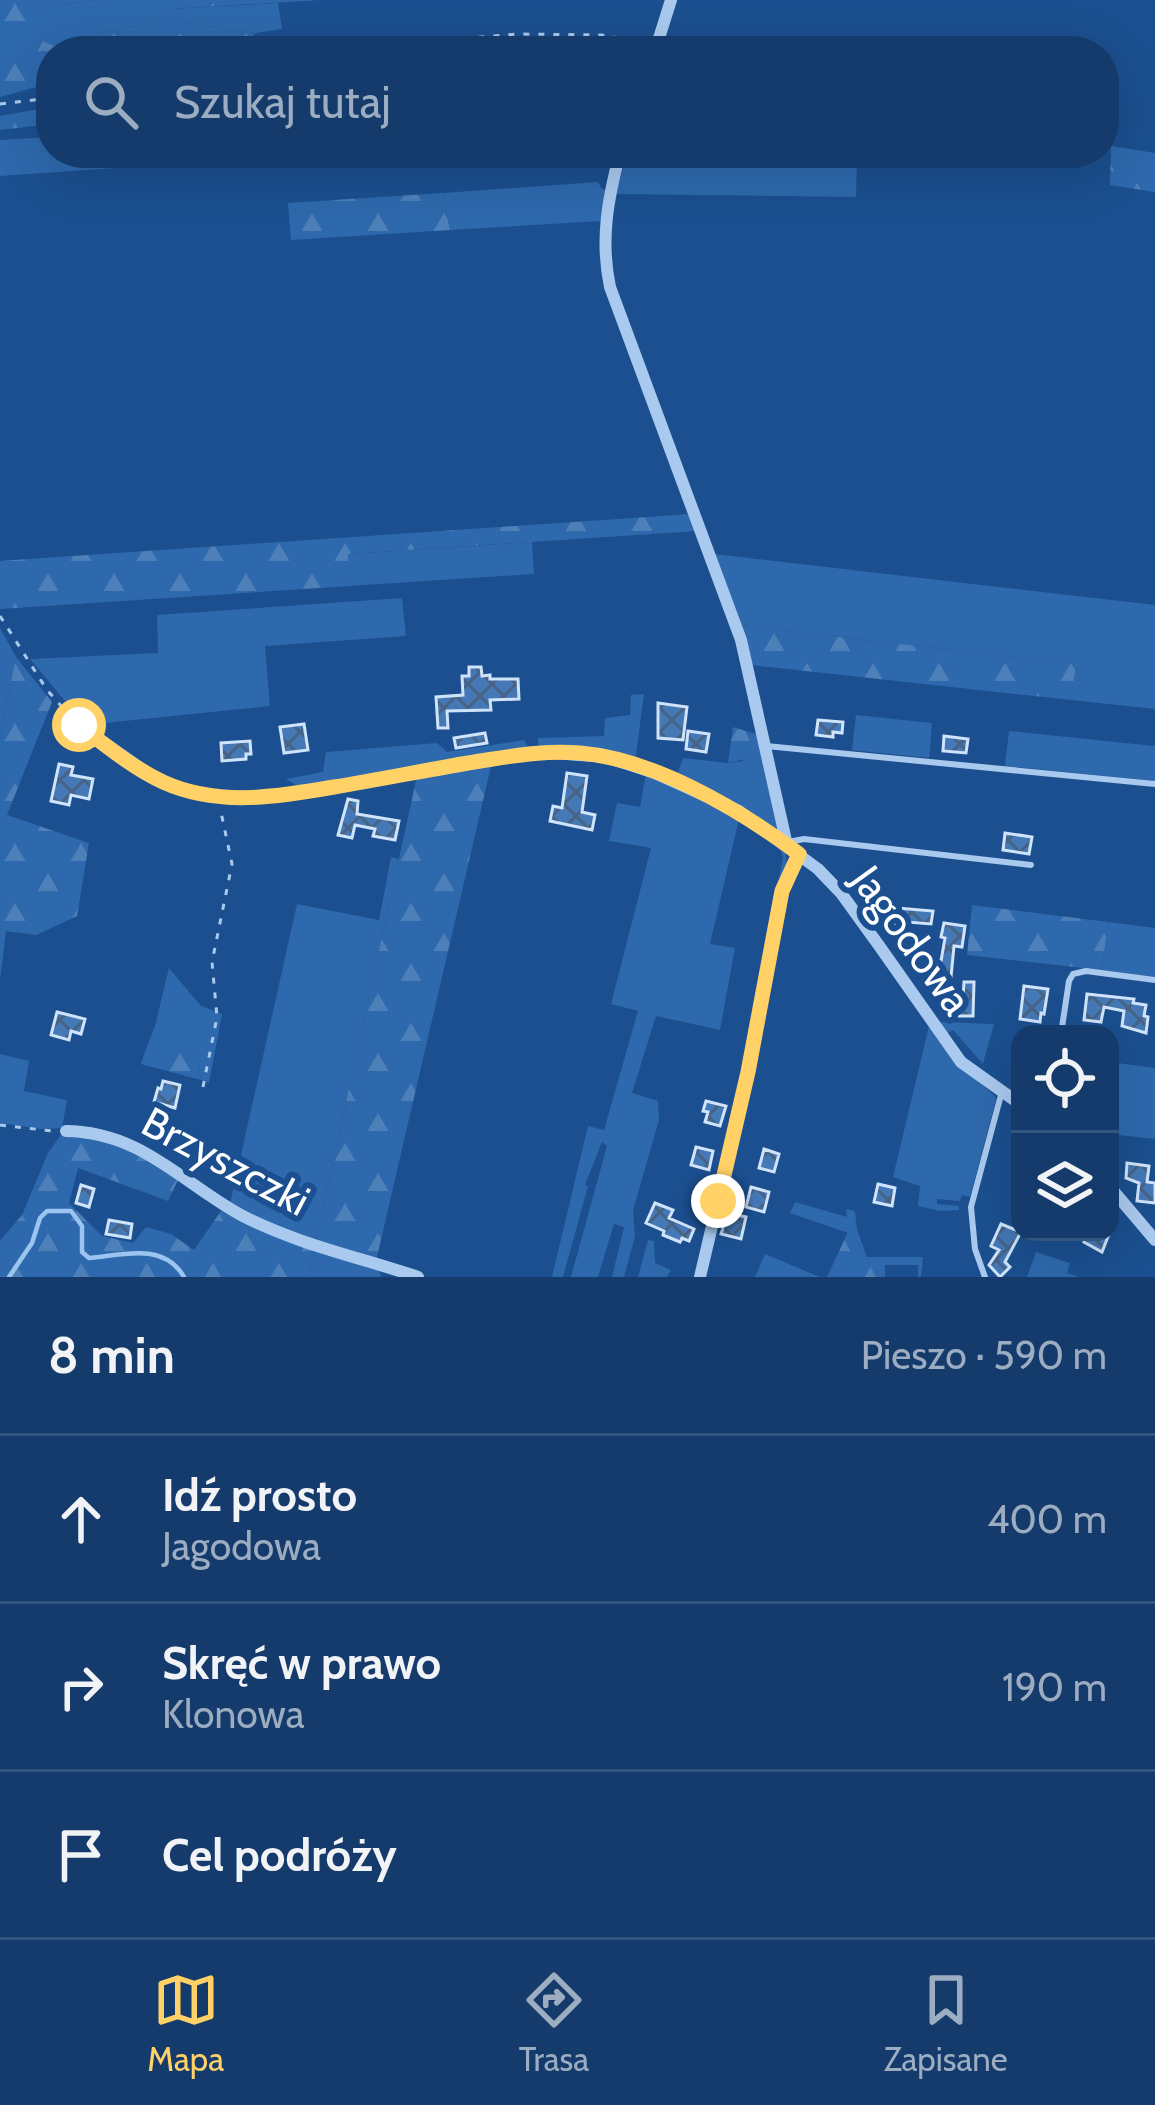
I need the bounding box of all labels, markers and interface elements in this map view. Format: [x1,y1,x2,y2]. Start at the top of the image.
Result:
search box [36,36,1119,168]
icon: search [78,69,144,135]
text: Szukaj tutaj [174,75,391,129]
route start [52,698,106,752]
street label: Jagodowa [840,855,983,1024]
map controls [1011,1025,1119,1241]
button: locate [1011,1025,1119,1133]
street label: Brzyszczki [133,1095,319,1227]
button: layers [1011,1133,1119,1241]
route end [691,1174,745,1228]
text: 8 min [48,1324,175,1386]
text: Pieszo · 590 m [861,1331,1107,1379]
text: Idź prosto [162,1468,357,1522]
icon: ahead [48,1486,114,1552]
text: 400 m [987,1495,1107,1543]
text: Jagodowa [162,1522,321,1570]
text: Skręć w prawo [162,1636,441,1690]
icon: right [48,1654,114,1720]
text: 190 m [1002,1663,1107,1711]
text: Klonowa [162,1690,304,1738]
icon: arrive [48,1822,114,1888]
text: Cel podróży [162,1828,397,1882]
tab: Mapa [147,1967,224,2079]
tab: Trasa [519,1967,589,2079]
tab: Zapisane [884,1967,1008,2079]

